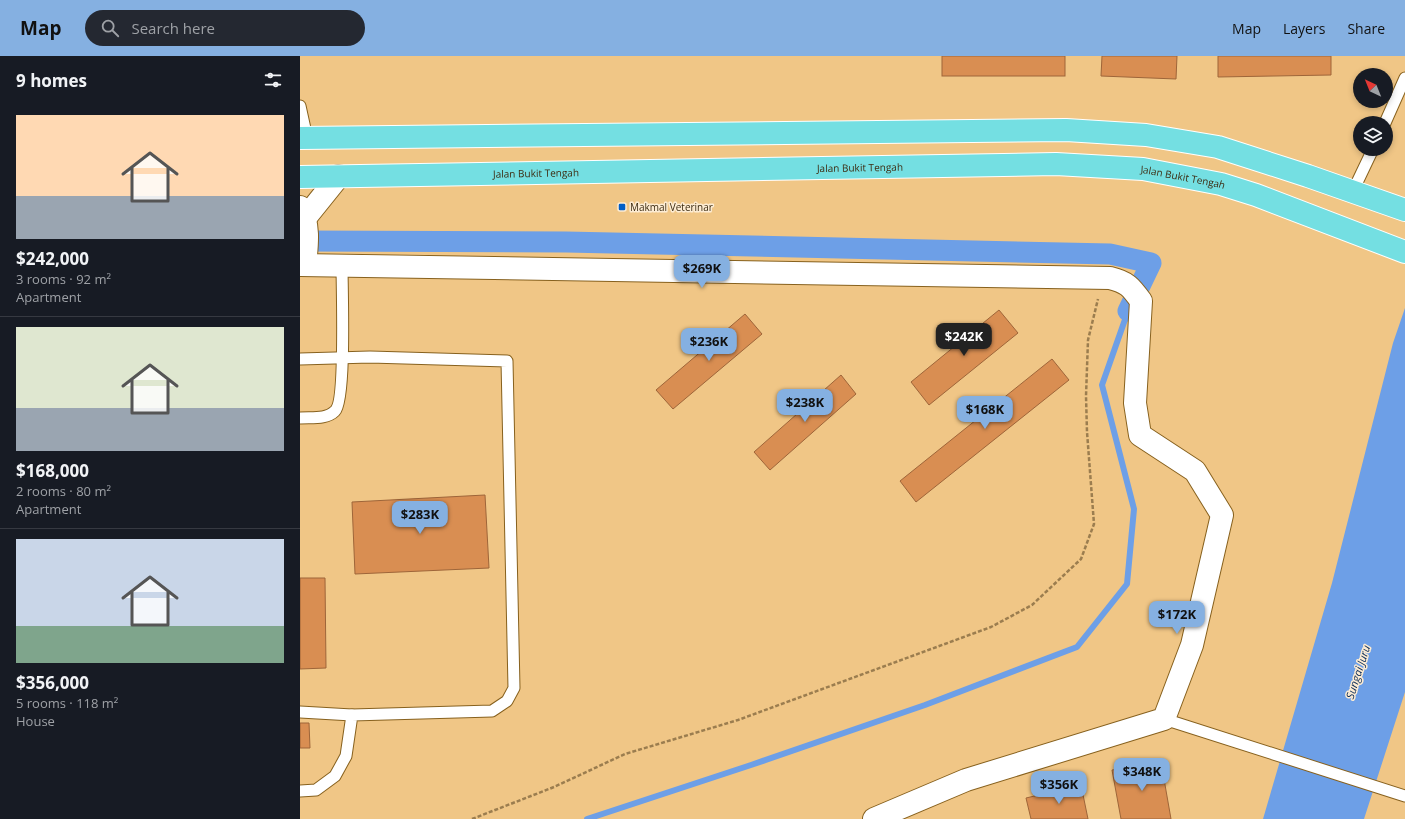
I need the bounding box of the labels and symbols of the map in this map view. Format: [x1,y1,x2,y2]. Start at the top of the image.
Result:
north arrow [1353,68,1393,108]
street label: Jalan Bukit Tengah [816,160,903,175]
street label: Jalan Bukit Tengah [1139,162,1227,192]
street label: Jalan Bukit Tengah [492,165,579,181]
place label: Makmal Veterinar [630,200,713,214]
marker: Makmal Veterinar [617,202,627,212]
pin: $269K [674,255,730,289]
pin: $242K [936,323,992,357]
pin: $236K [681,328,737,362]
pin: $238K [777,389,833,423]
pin: $168K [957,396,1013,430]
pin: $283K [392,501,448,535]
pin: $172K [1149,601,1205,635]
water label: Sungai Juru [1342,643,1373,701]
pin: $348K [1114,758,1170,792]
pin: $356K [1031,771,1087,805]

